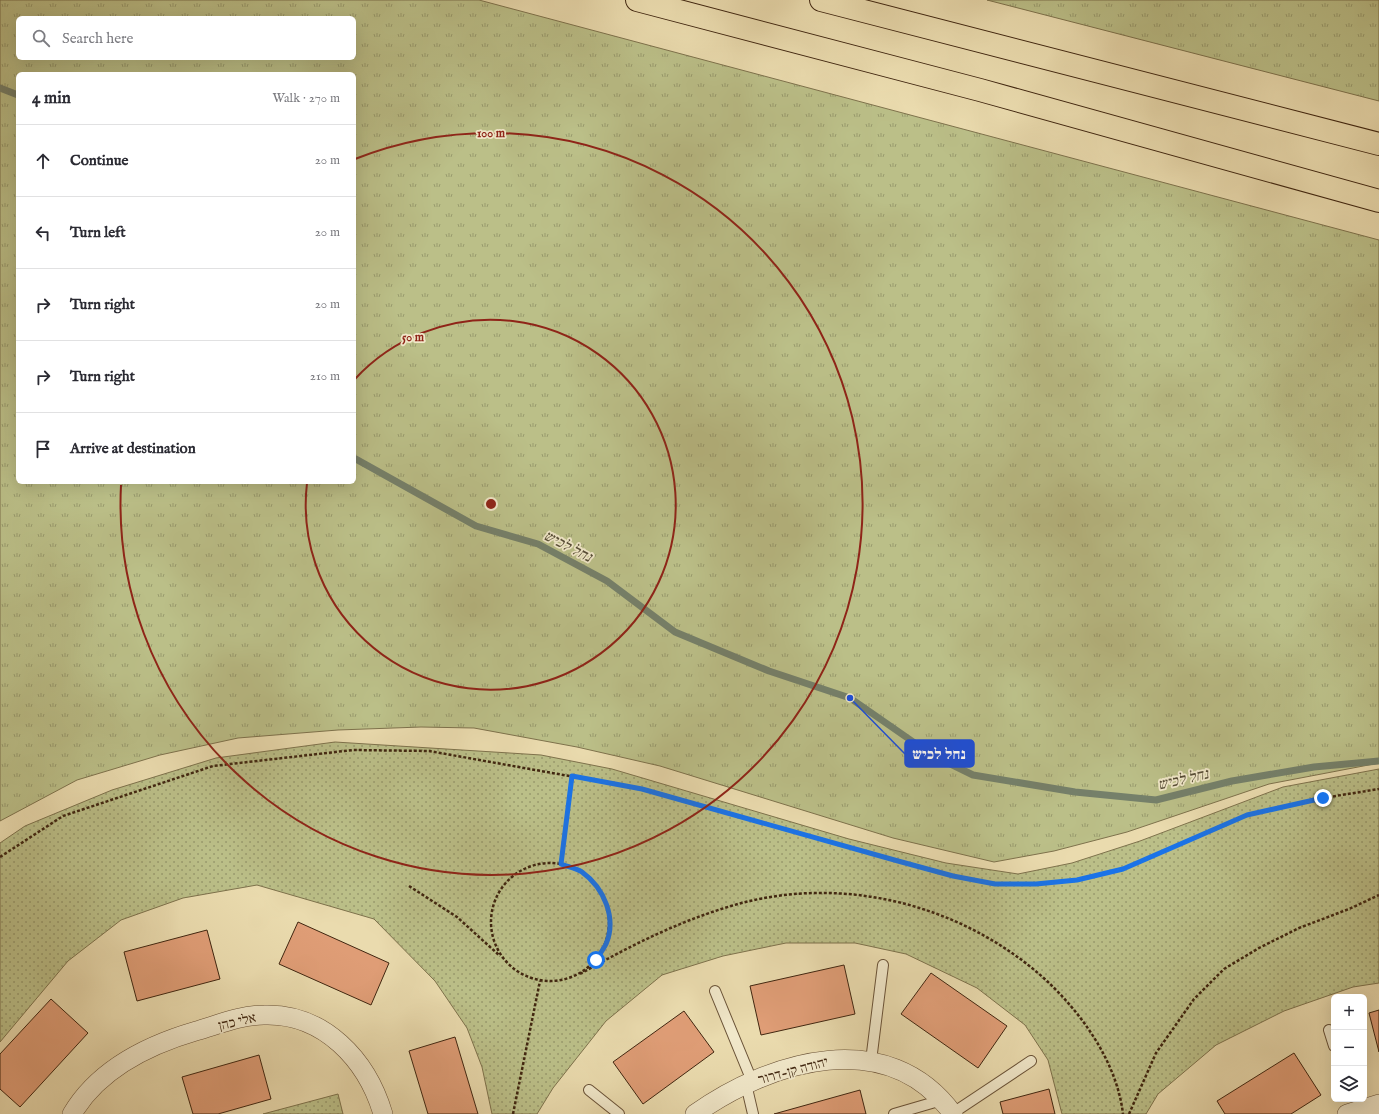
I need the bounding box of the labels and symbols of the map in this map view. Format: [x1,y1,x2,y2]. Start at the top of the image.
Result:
text: 100 m [477,126,506,141]
text: 50 m [402,330,425,345]
centre of rings [484,497,498,511]
water label: נחל לכיש [541,526,596,567]
callout: נחל לכיש [905,740,974,767]
text: נחל לכיש [912,745,966,764]
water label: נחל לכיש [1156,764,1211,795]
route end [1314,789,1332,807]
route start [587,951,605,969]
street label: אלי כהן [216,1009,258,1035]
street label: יהודה קן-דרור [756,1053,831,1089]

